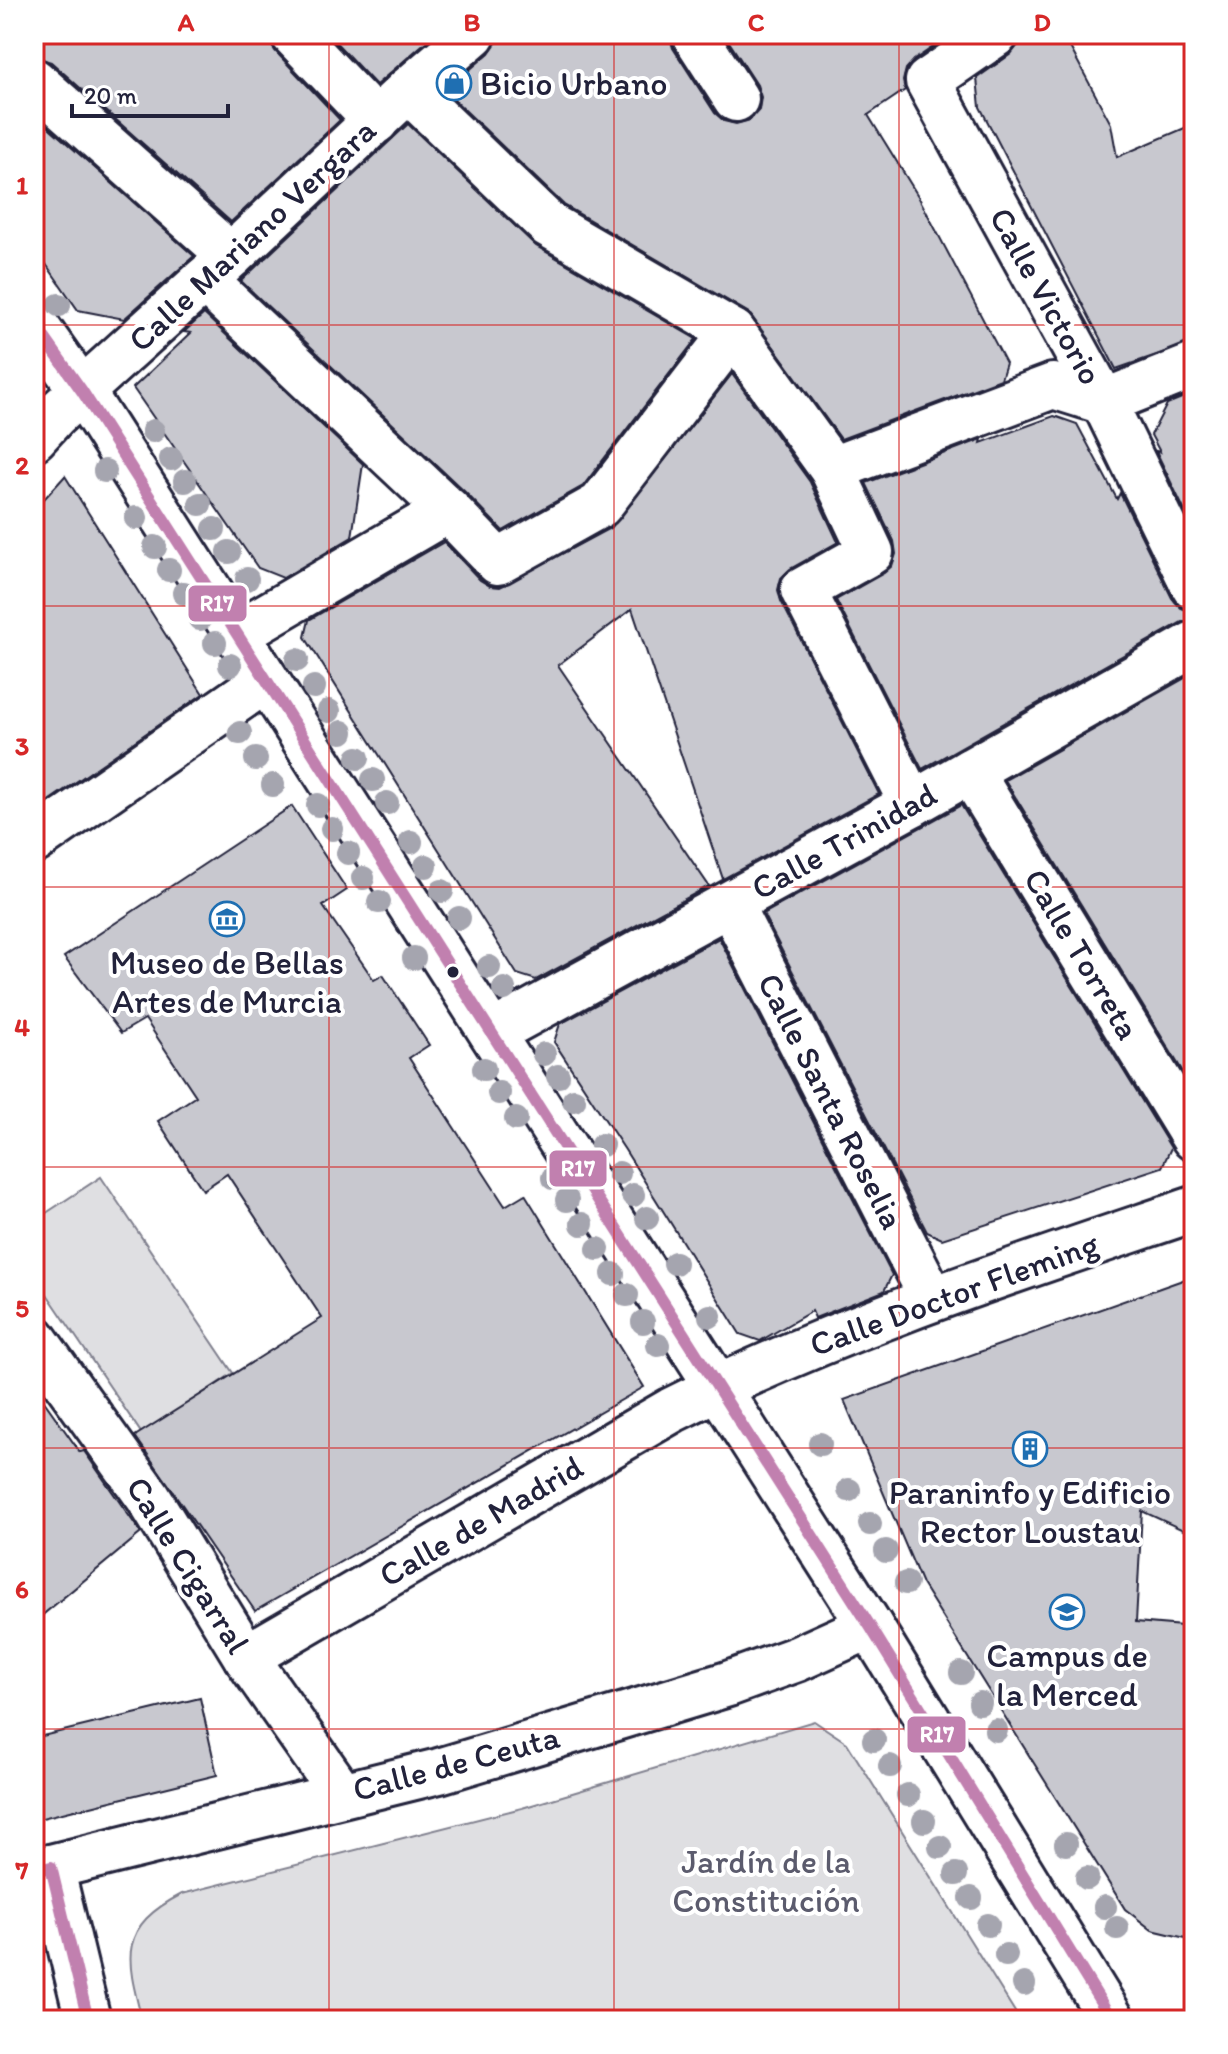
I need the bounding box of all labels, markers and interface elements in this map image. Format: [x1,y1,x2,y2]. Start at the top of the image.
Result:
text: A [177,6,195,38]
text: B [464,6,481,38]
text: C [748,6,765,38]
text: D [1033,6,1051,38]
place label: Bicio Urbano [480,63,668,104]
shop icon: Bicio Urbano [435,64,473,102]
scale bar [72,68,228,118]
text: 20 m [84,81,137,110]
street label: Calle Mariano Vergara [120,109,385,360]
text: 1 [16,169,28,201]
street label: Calle Victorio [981,200,1111,392]
text: 2 [15,449,29,481]
line badge: R17 [187,584,248,623]
text: R17 [200,590,234,617]
text: 3 [15,730,29,762]
street label: Calle Trinidad [744,773,944,909]
street label: Calle Torreta [1015,861,1149,1047]
museum icon: Museo de Bellas Artes de Murcia [208,900,246,938]
place label: Museo de Bellas Artes de Murcia [110,942,344,1022]
unlabelled marker [445,964,461,980]
street label: Calle Santa Roselia [749,966,913,1236]
text: 4 [14,1011,30,1043]
line badge: R17 [548,1149,608,1188]
text: R17 [561,1155,595,1182]
street label: Calle Doctor Fleming [804,1223,1104,1365]
text: 5 [15,1292,29,1324]
building icon: Paraninfo y Edificio Rector Loustau [1011,1430,1049,1468]
street label: Calle de Madrid [372,1446,591,1596]
street label: Calle Cigarral [117,1469,259,1661]
place label: Paraninfo y Edificio Rector Loustau [889,1472,1171,1552]
text: 6 [15,1573,29,1605]
school or university icon: Campus de la Merced [1048,1593,1086,1631]
place label: Campus de la Merced [986,1635,1148,1715]
line badge: R17 [906,1715,967,1754]
street label: Calle de Ceuta [348,1716,564,1810]
text: R17 [920,1721,954,1748]
park label: Jardín de la Constitución [672,1841,860,1921]
text: 7 [15,1854,29,1886]

